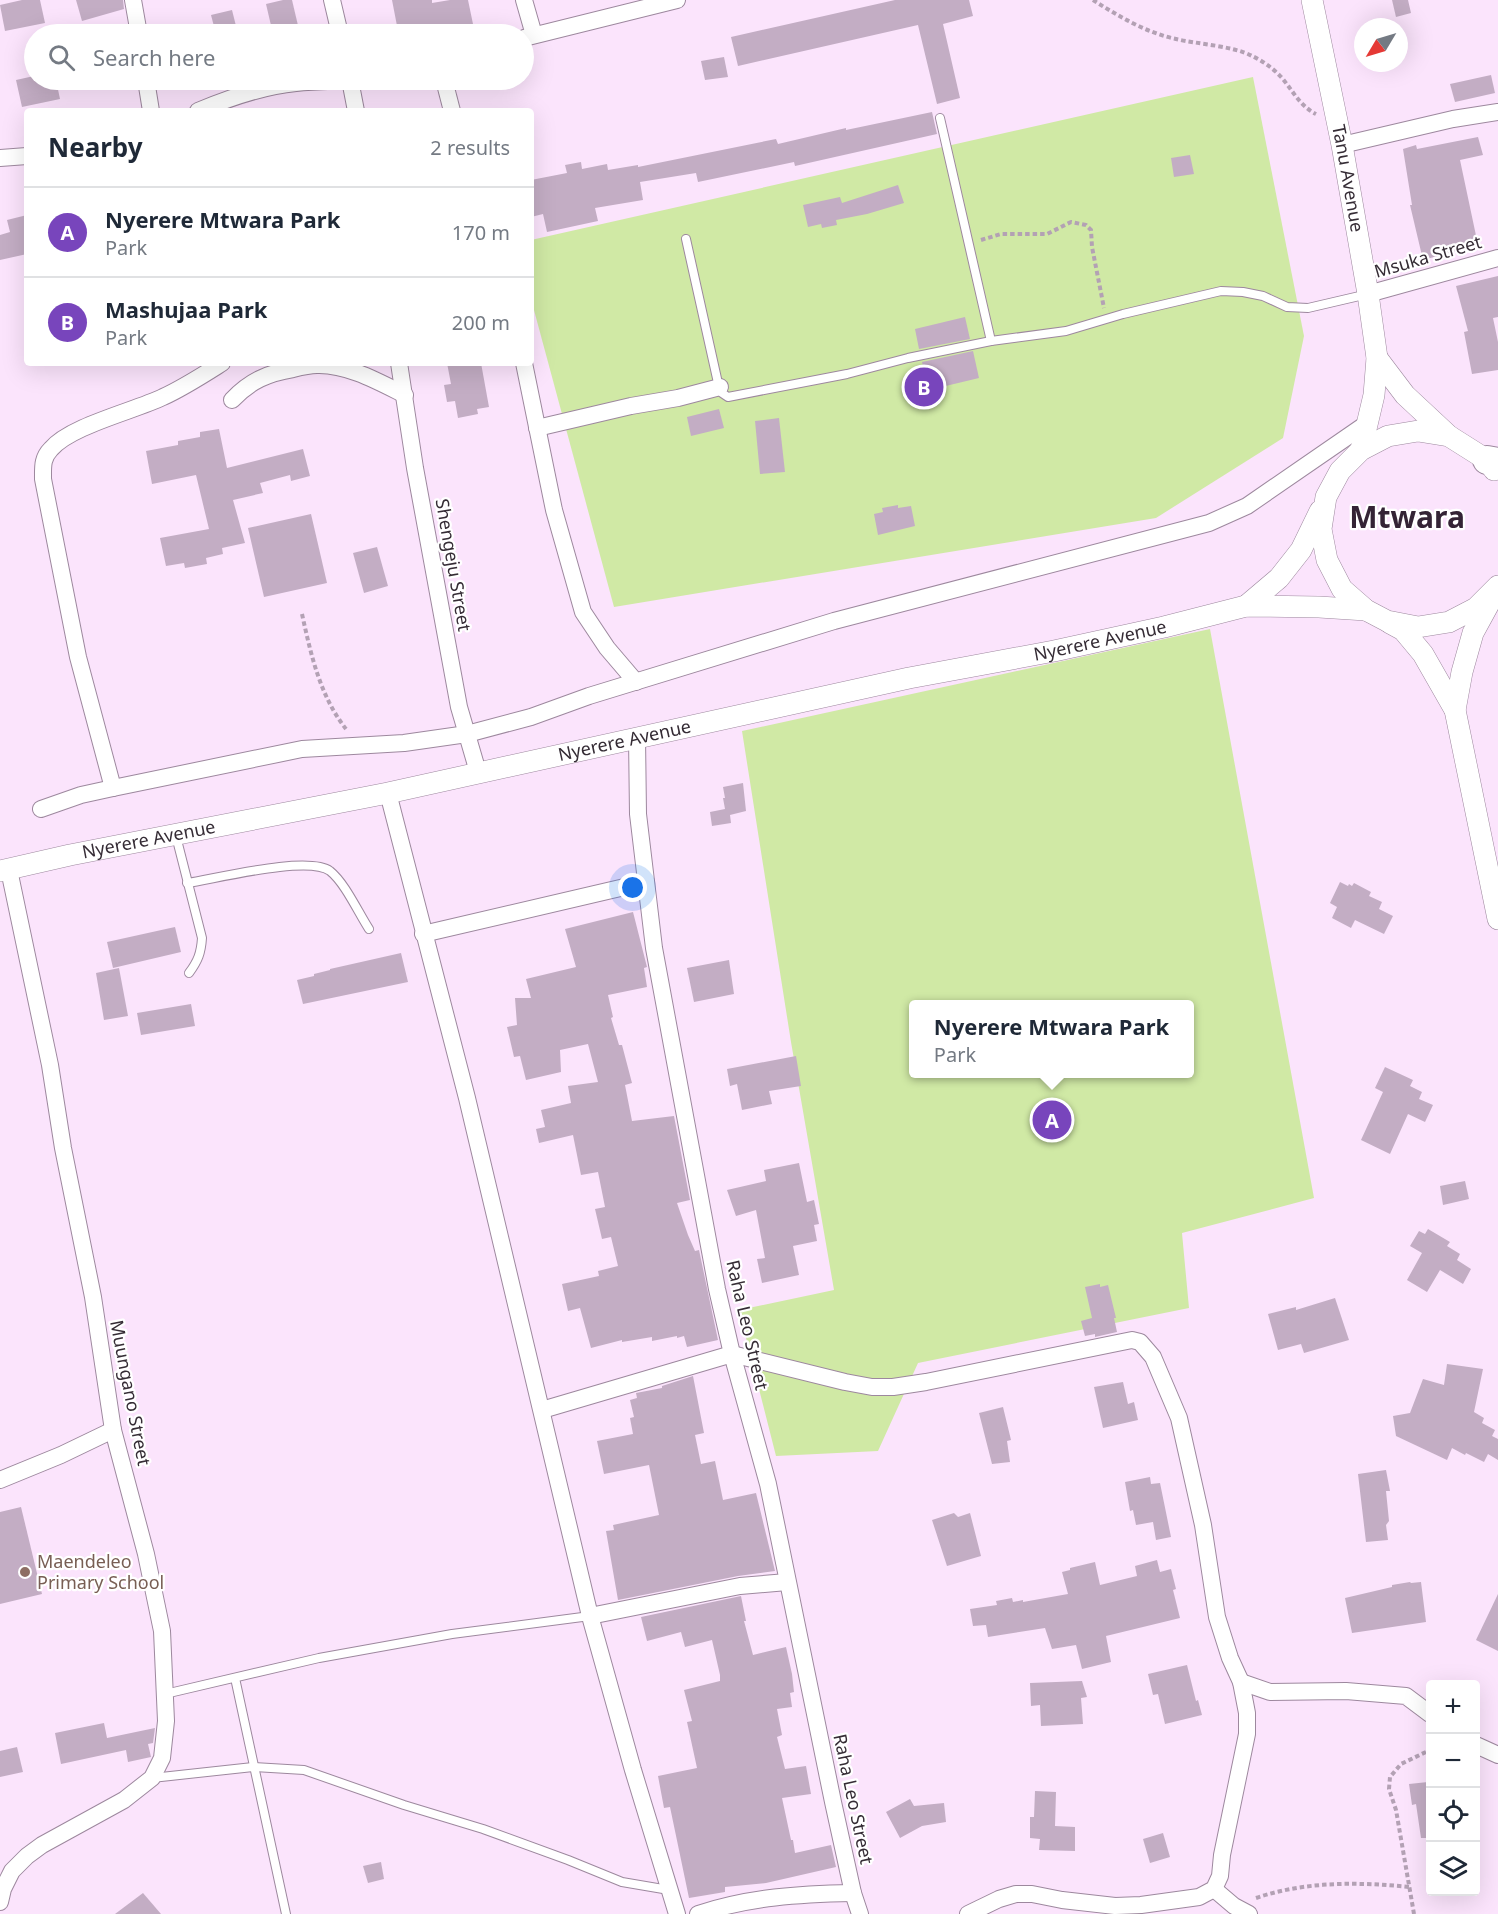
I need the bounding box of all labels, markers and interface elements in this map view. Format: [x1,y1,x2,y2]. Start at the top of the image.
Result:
north arrow [1354,18,1408,72]
search box [24,24,534,90]
icon: search [45,41,78,74]
text: Search here [93,42,215,72]
street label: Tanu Avenue [1327,122,1370,234]
text: Nearby [48,129,143,165]
text: 2 results [430,134,510,161]
text: Nyerere Mtwara Park [105,204,340,234]
text: A [61,219,74,246]
text: 170 m [452,219,510,246]
street label: Msuka Street [1371,229,1485,283]
text: Park [105,234,147,261]
text: Mashujaa Park [105,294,268,324]
text: B [61,309,74,336]
text: 200 m [452,309,510,336]
text: Park [105,324,147,351]
pin: B [904,364,944,410]
district label: Mtwara [1349,496,1465,537]
street label: Shengeju Street [431,497,478,633]
street label: Nyerere Avenue [1031,614,1169,666]
street label: Nyerere Avenue [556,714,693,766]
street label: Nyerere Avenue [80,814,217,863]
your location [618,873,647,902]
popup [909,1000,1194,1078]
text: Nyerere Mtwara Park [934,1011,1169,1041]
text: Park [934,1041,976,1068]
pin: A [1032,1098,1072,1142]
street label: Raha Leo Street [721,1257,775,1393]
street label: Muungano Street [105,1318,157,1468]
place label: Maendeleo Primary School [37,1549,164,1594]
marker: Maendeleo Primary School [18,1565,32,1579]
map controls [1426,1680,1480,1896]
button: + [1426,1680,1480,1734]
street label: Raha Leo Street [828,1731,880,1867]
button: − [1426,1734,1480,1788]
button: locate [1426,1788,1480,1842]
button: layers [1426,1842,1480,1896]

